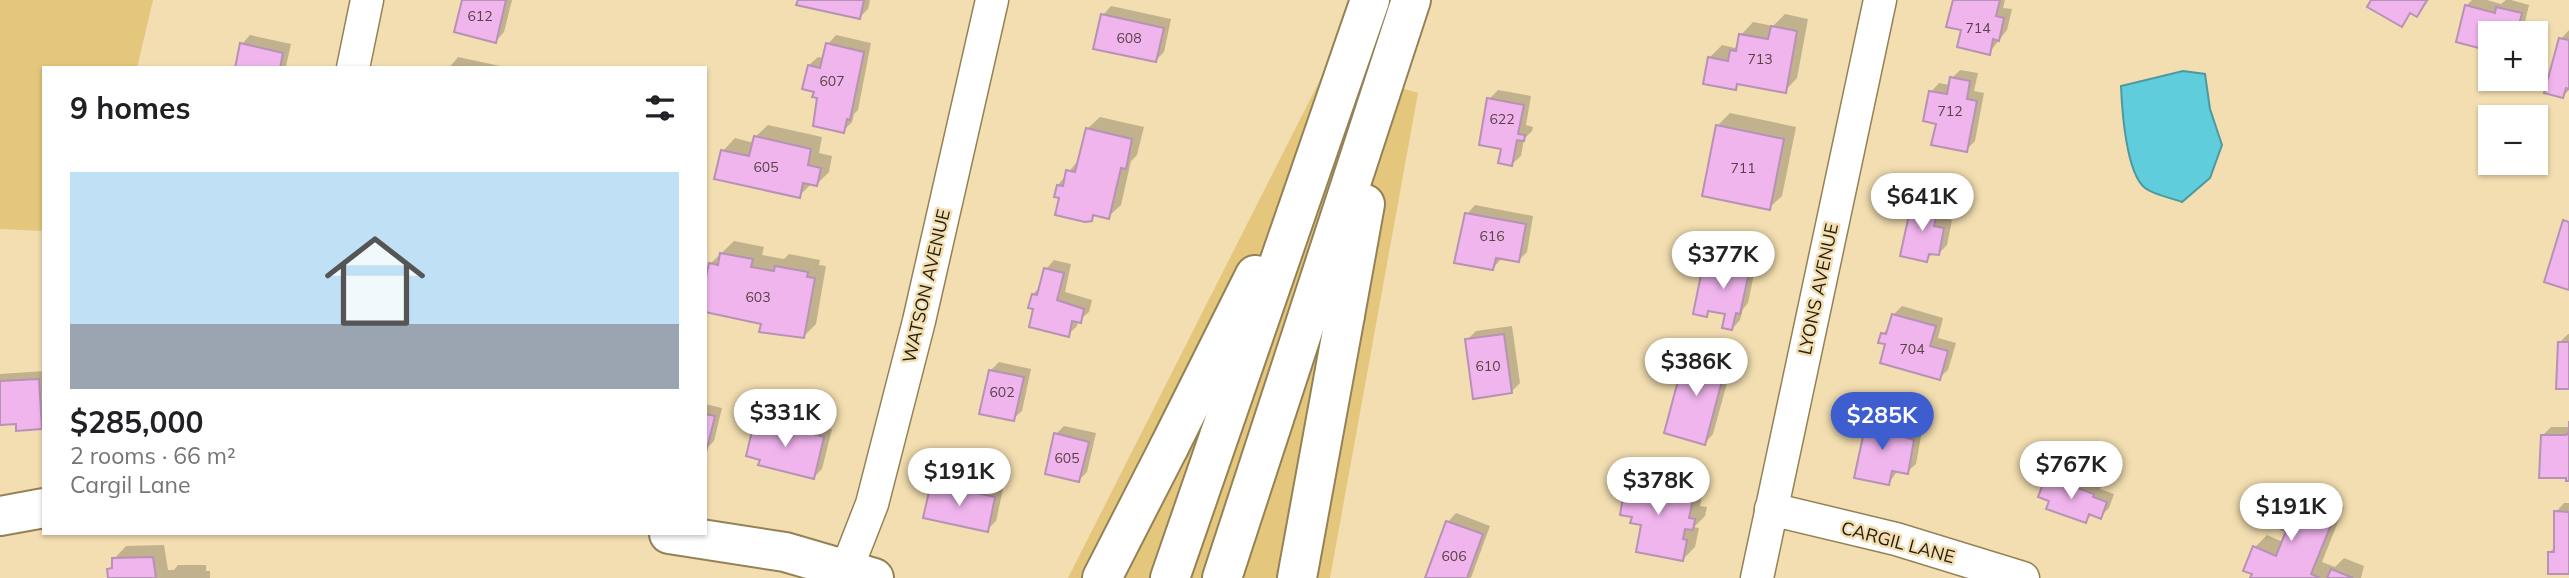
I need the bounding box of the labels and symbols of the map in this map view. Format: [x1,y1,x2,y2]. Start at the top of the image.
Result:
house number: 612 [467,7,493,25]
house number: 714 [1965,19,1991,37]
house number: 608 [1116,29,1142,47]
house number: 713 [1747,50,1773,68]
house number: 607 [819,72,845,90]
house number: 712 [1937,102,1963,120]
house number: 622 [1489,110,1515,128]
house number: 605 [753,158,779,176]
house number: 711 [1730,159,1756,177]
pin: $641K [1873,174,1971,233]
street label: WATSON AVENUE [897,207,955,365]
street label: LYONS AVENUE [1793,221,1843,357]
house number: 616 [1479,227,1505,245]
pin: $377K [1674,232,1772,291]
house number: 603 [745,288,771,306]
pin: $386K [1647,338,1745,398]
house number: 704 [1899,340,1925,358]
house number: 610 [1475,357,1501,375]
house number: 602 [989,383,1015,401]
pin: $331K [736,390,834,449]
pin: $285K [1833,392,1931,452]
pin: $767K [2022,442,2120,501]
pin: $191K [910,448,1008,508]
house number: 605 [1054,449,1080,467]
pin: $378K [1609,458,1707,517]
pin: $191K [2242,484,2340,543]
street label: CARGIL LANE [1839,516,1957,568]
house number: 606 [1441,547,1467,565]

